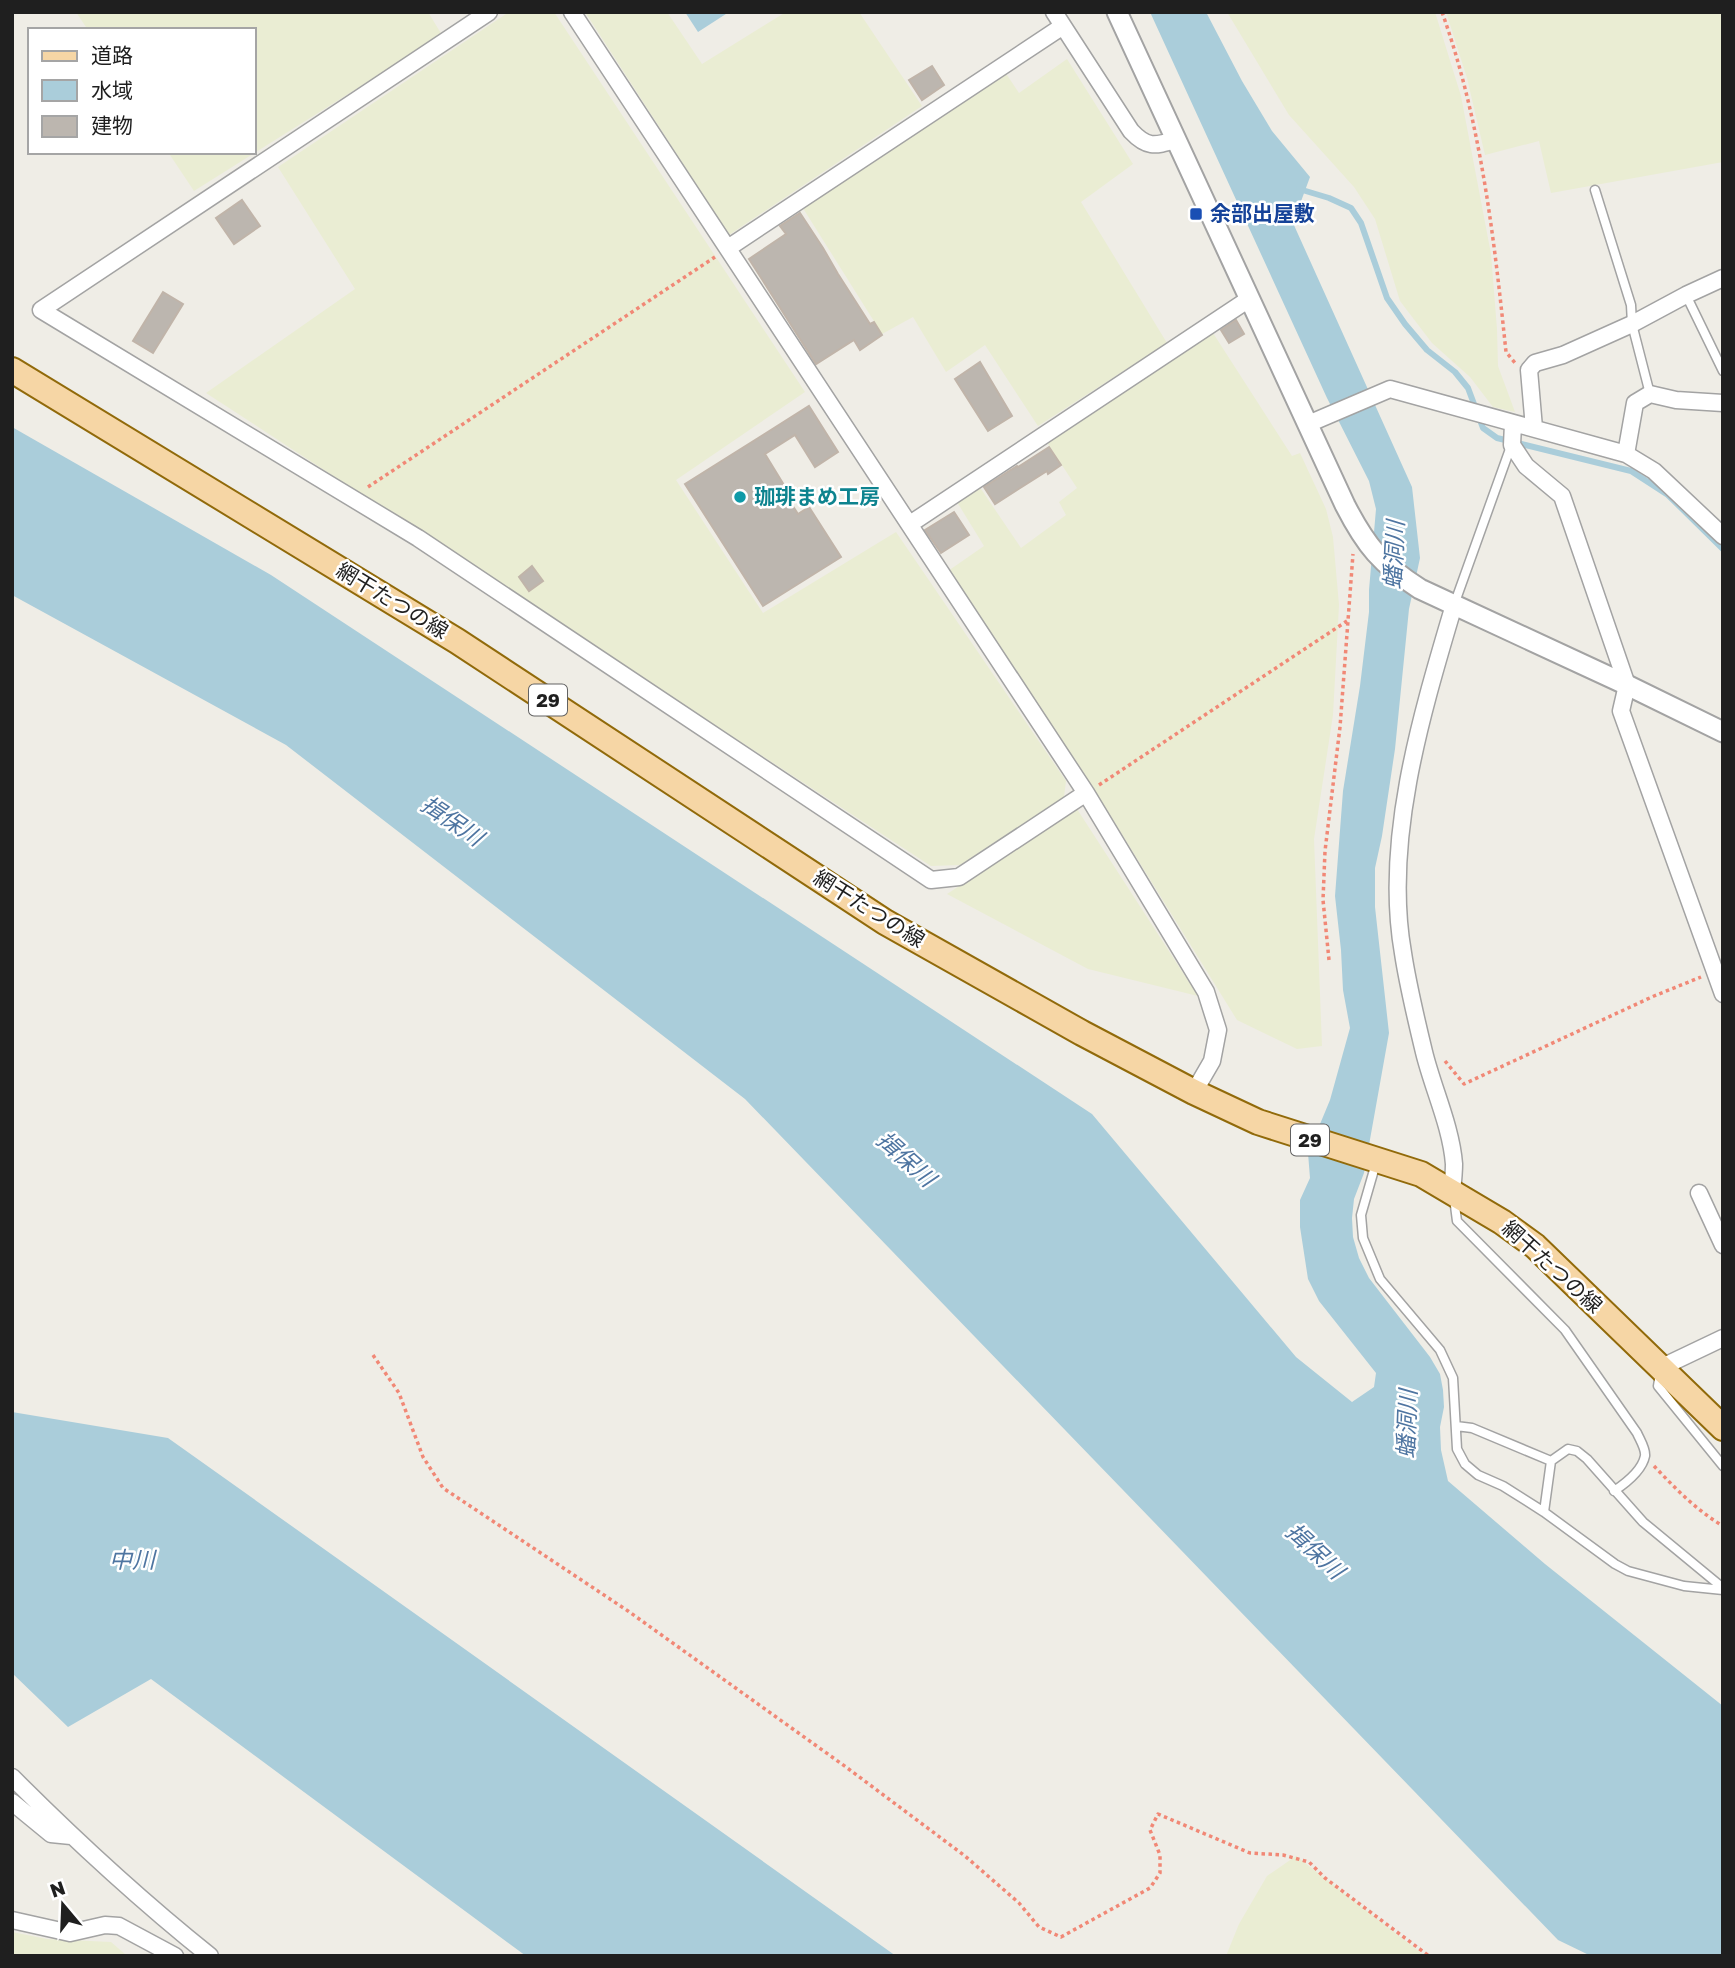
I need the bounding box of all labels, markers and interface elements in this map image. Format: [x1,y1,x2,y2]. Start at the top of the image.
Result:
legend [28,28,256,154]
text: 道路 [91,42,133,68]
text: 水域 [91,77,133,103]
text: 建物 [91,112,133,138]
place label: 余部出屋敷 [1210,200,1315,226]
marker: 余部出屋敷 [1188,206,1204,222]
place label: 珈琲まめ工房 [754,483,880,509]
marker: 珈琲まめ工房 [732,489,748,505]
water label: 蟠洞川 [1377,517,1409,590]
street label: 網干たつの線 [332,557,453,644]
road number: 29 [529,684,567,716]
water label: 揖保川 [416,789,491,853]
street label: 網干たつの線 [809,864,930,953]
road number: 29 [1291,1124,1329,1156]
water label: 揖保川 [872,1125,944,1194]
street label: 網干たつの線 [1497,1214,1608,1318]
water label: 蟠洞川 [1391,1386,1421,1459]
water label: 揖保川 [1281,1517,1353,1586]
water label: 中川 [109,1545,158,1573]
north arrow [28,1870,98,1940]
text: N [47,1875,68,1902]

